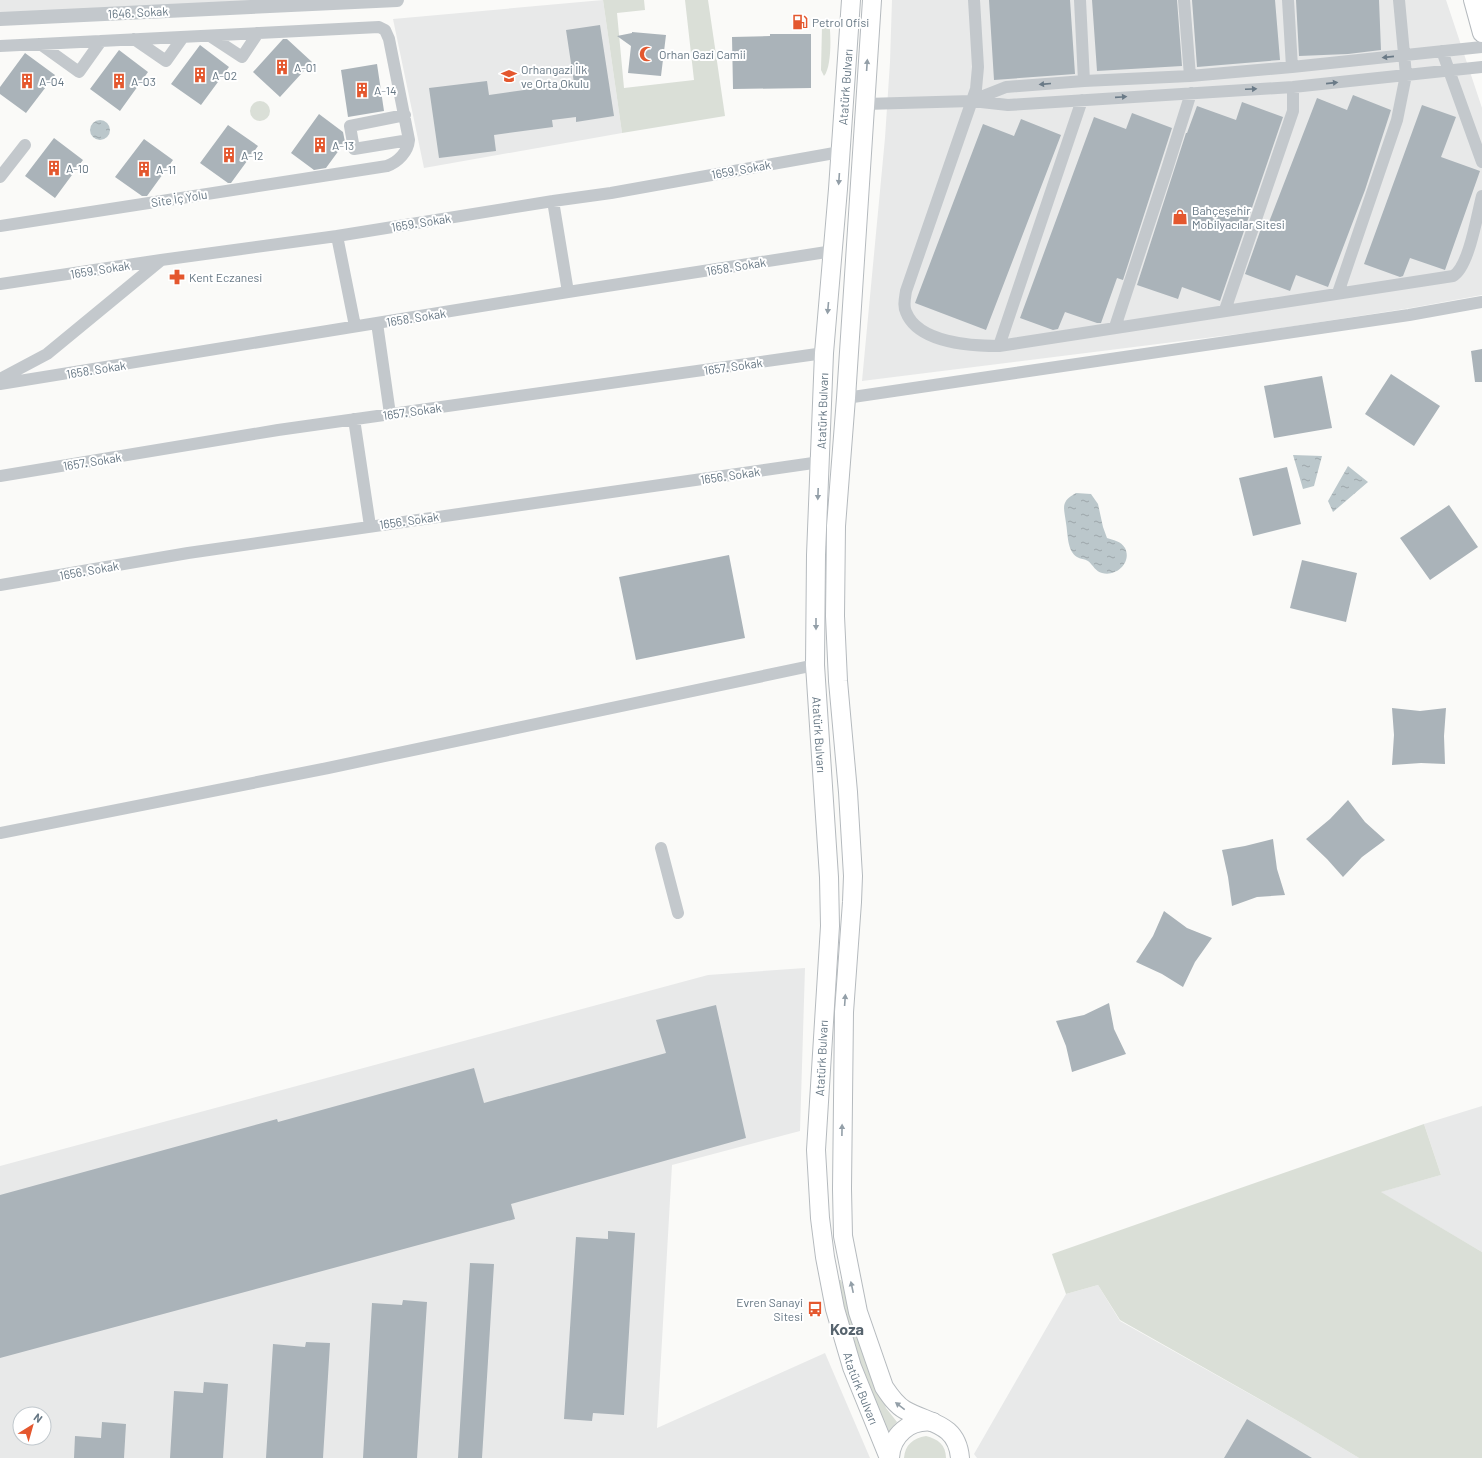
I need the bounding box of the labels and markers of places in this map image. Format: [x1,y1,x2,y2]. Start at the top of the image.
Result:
fuel station icon: Petrol Ofisi [791,13,809,31]
place label: Petrol Ofisi [812,15,869,29]
mosque icon: Orhan Gazi Camii [638,45,656,63]
place label: Orhan Gazi Camii [659,47,746,61]
building icon: A-01 [273,58,291,76]
place label: A-01 [294,60,317,74]
place label: Orhangazi İlk ve Orta Okulu [521,62,589,90]
building icon: A-02 [191,66,209,84]
school or university icon: Orhangazi İlk ve Orta Okulu [500,67,518,85]
place label: A-02 [212,68,237,82]
building icon: A-04 [18,72,36,90]
building icon: A-03 [110,72,128,90]
place label: A-04 [39,74,64,88]
place label: A-03 [131,74,156,88]
building icon: A-14 [353,81,371,99]
place label: A-14 [374,83,397,97]
building icon: A-13 [311,136,329,154]
place label: A-13 [332,138,354,152]
building icon: A-12 [220,146,238,164]
place label: A-12 [241,148,264,162]
building icon: A-10 [45,159,63,177]
building icon: A-11 [135,160,153,178]
place label: A-10 [66,161,89,175]
place label: A-11 [156,162,176,176]
place label: Bahçeşehir Mobilyacılar Sitesi [1192,203,1285,231]
shop icon: Bahçeşehir Mobilyacılar Sitesi [1171,208,1189,226]
pharmacy icon: Kent Eczanesi [168,268,186,286]
place label: Kent Eczanesi [189,270,262,284]
place label: Evren Sanayi Sitesi [736,1295,803,1323]
bus stop icon: Evren Sanayi Sitesi [806,1300,824,1318]

